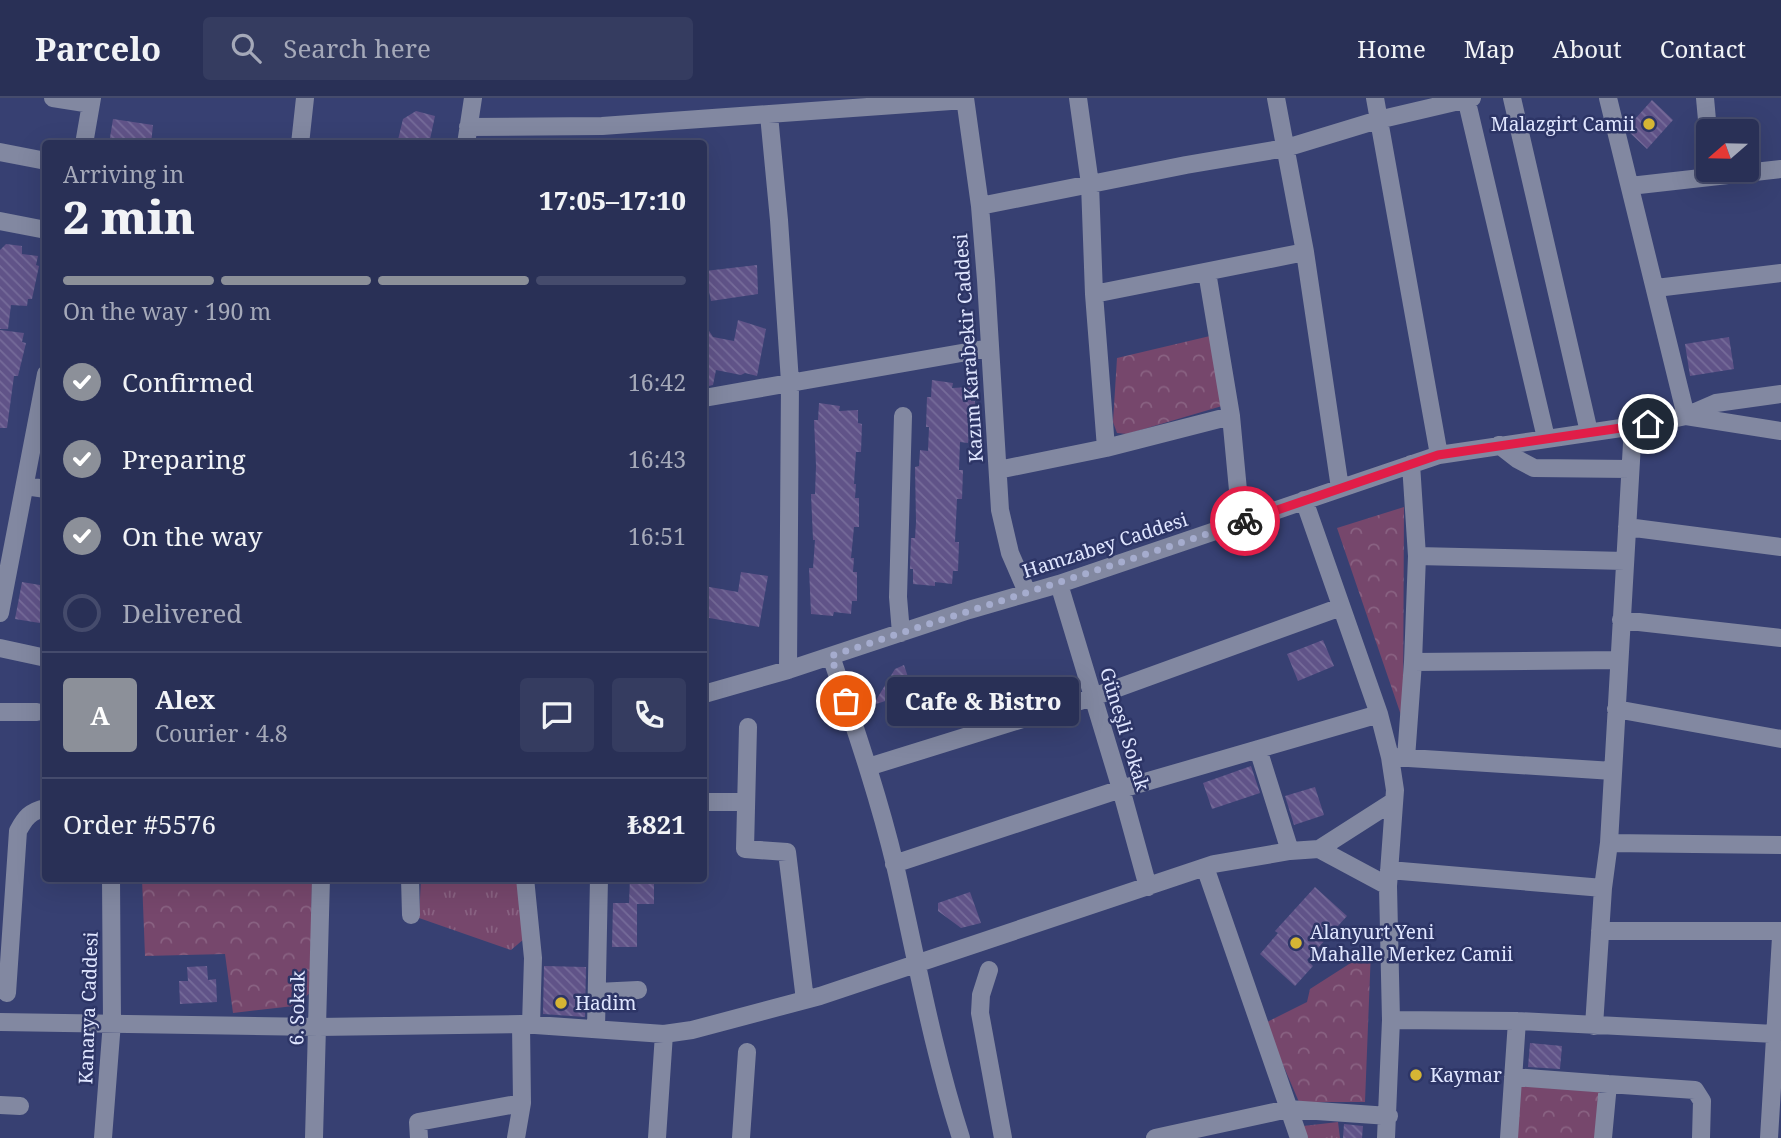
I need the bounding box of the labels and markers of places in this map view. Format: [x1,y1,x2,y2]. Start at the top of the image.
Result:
place label: Malazgirt Camii [1491,111,1635,137]
marker: Malazgirt Camii [1641,116,1657,132]
pin [1618,394,1678,454]
pin [816,671,876,731]
callout: Cafe & Bistro [888,676,1080,726]
place label: Alanyurt Yeni Mahalle Merkez Camii [1310,919,1513,967]
marker: Alanyurt Yeni Mahalle Merkez Camii [1288,935,1304,951]
place label: Hadim [575,990,637,1016]
marker: Hadim [553,995,569,1011]
place label: Kaymar [1430,1062,1502,1088]
marker: Kaymar [1408,1067,1424,1083]

